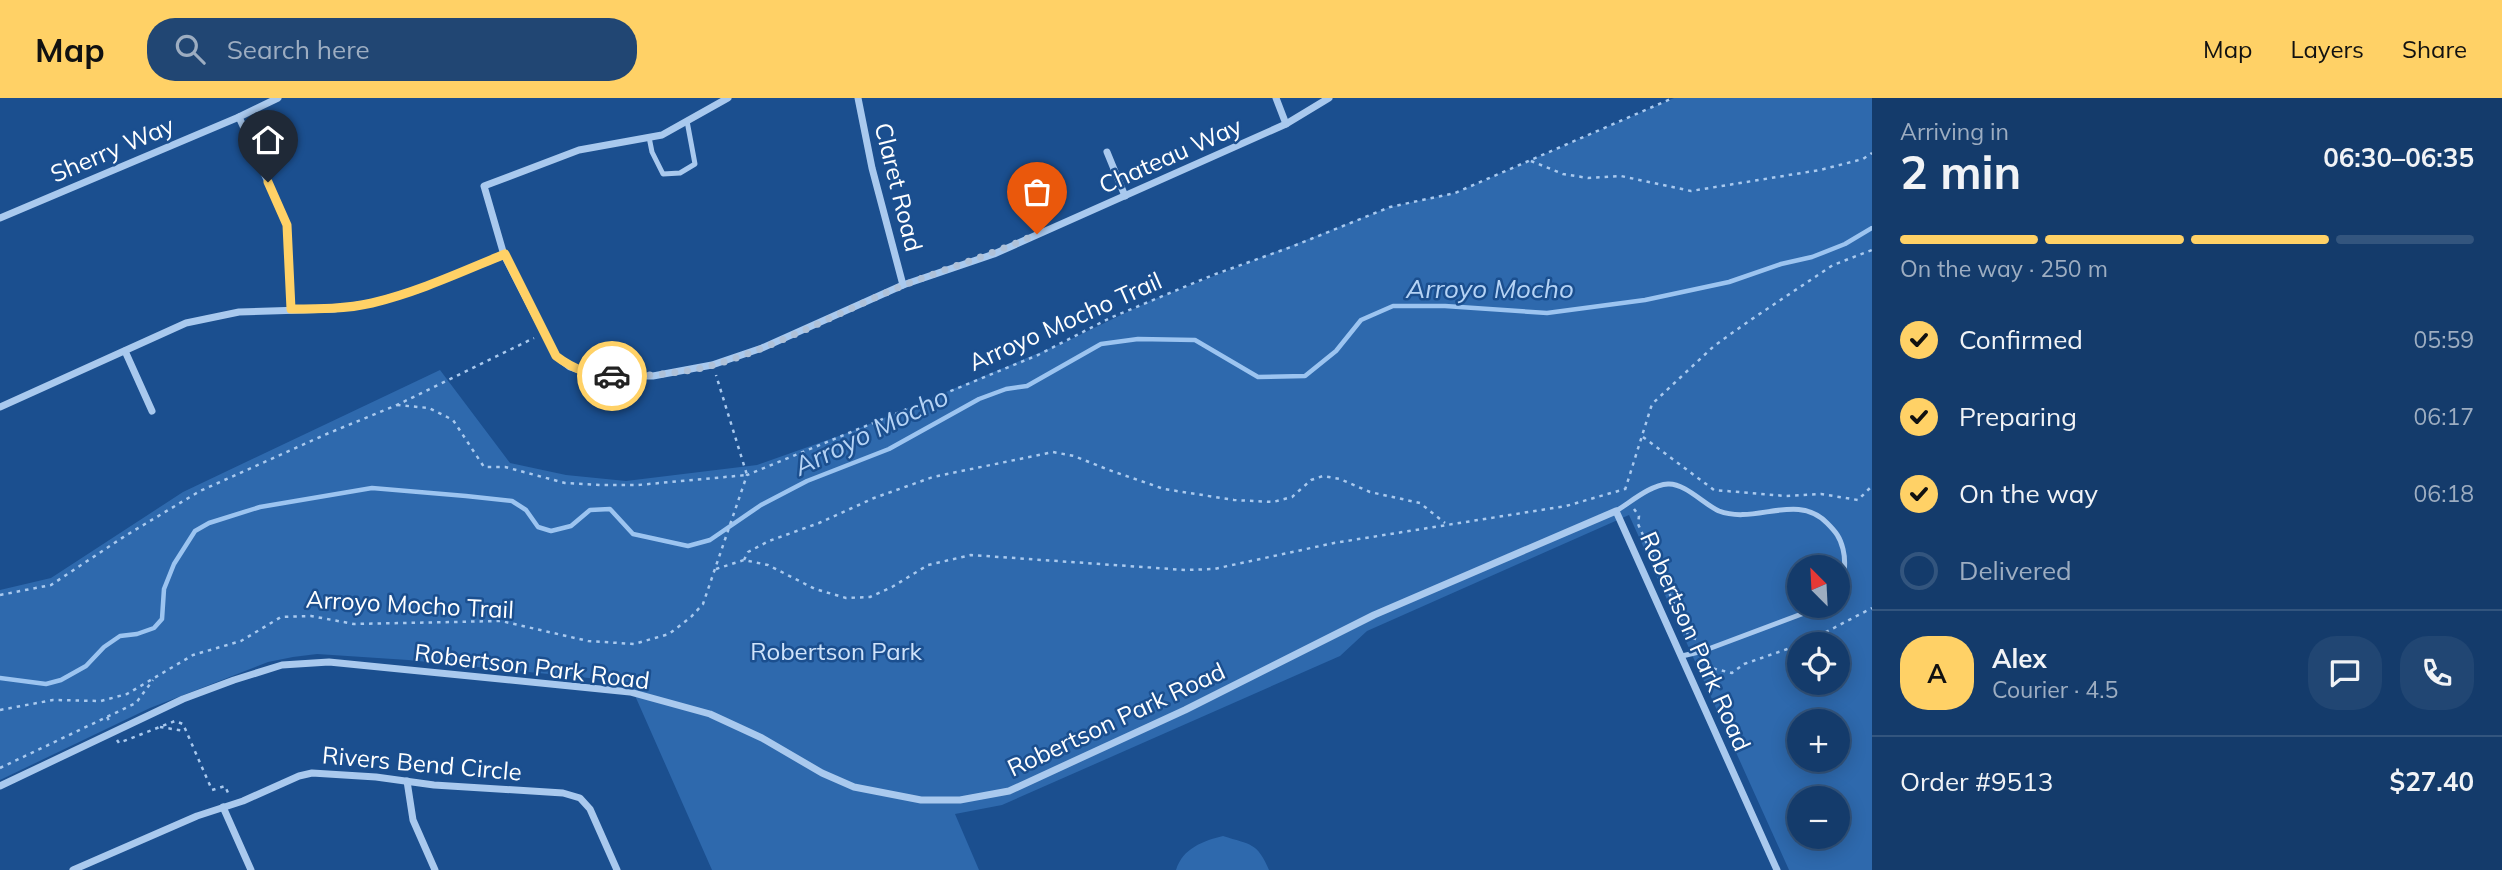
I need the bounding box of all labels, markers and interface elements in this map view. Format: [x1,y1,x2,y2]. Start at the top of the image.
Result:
search box [147,18,637,81]
text: Map [35,29,105,70]
icon: search [171,30,209,68]
text: Search here [227,33,370,66]
text: Map [2203,34,2252,64]
text: Layers [2290,34,2364,64]
text: Share [2402,34,2467,64]
street label: Sherry Way [46,109,179,189]
pin [238,110,298,182]
street label: Chateau Way [1094,110,1246,200]
text: Arriving in [1900,117,2009,146]
street label: Claret Road [869,120,929,254]
icon: home [249,121,287,159]
text: 06:30–06:35 [2323,141,2474,174]
text: 2 min [1900,143,2021,201]
pin [1007,162,1067,234]
icon: bag [1018,173,1056,211]
text: On the way · 250 m [1900,254,2108,283]
street label: Arroyo Mocho Trail [964,265,1166,377]
water label: Arroyo Mocho [1405,272,1574,305]
icon: check [1900,321,1938,359]
text: Confirmed [1959,323,2083,356]
text: 05:59 [2414,325,2474,354]
courier [577,341,647,411]
icon: car [593,357,631,395]
water label: Arroyo Mocho [787,379,954,483]
icon: check [1900,398,1938,436]
text: Preparing [1959,400,2077,433]
text: 06:17 [2414,402,2474,431]
icon: check [1900,475,1938,513]
text: On the way [1959,477,2098,510]
text: 06:18 [2414,479,2474,508]
street label: Robertson Park Road [1634,527,1758,755]
text: Delivered [1959,554,2072,587]
north arrow [1787,555,1850,618]
map controls [1787,555,1850,849]
street label: Arroyo Mocho Trail [305,584,515,624]
button: locate [1787,632,1850,695]
park label: Robertson Park [750,636,922,666]
button: chat [2308,636,2382,710]
button: phone [2400,636,2474,710]
street label: Robertson Park Road [413,637,651,695]
text: Alex [1992,642,2047,675]
street label: Robertson Park Road [1002,655,1230,783]
text: A [1927,657,1947,690]
text: Courier · 4.5 [1992,675,2118,704]
button: + [1787,709,1850,772]
street label: Rivers Bend Circle [321,739,523,787]
text: Order #9513 [1900,765,2053,798]
text: $27.40 [2390,765,2474,798]
button: − [1787,786,1850,849]

